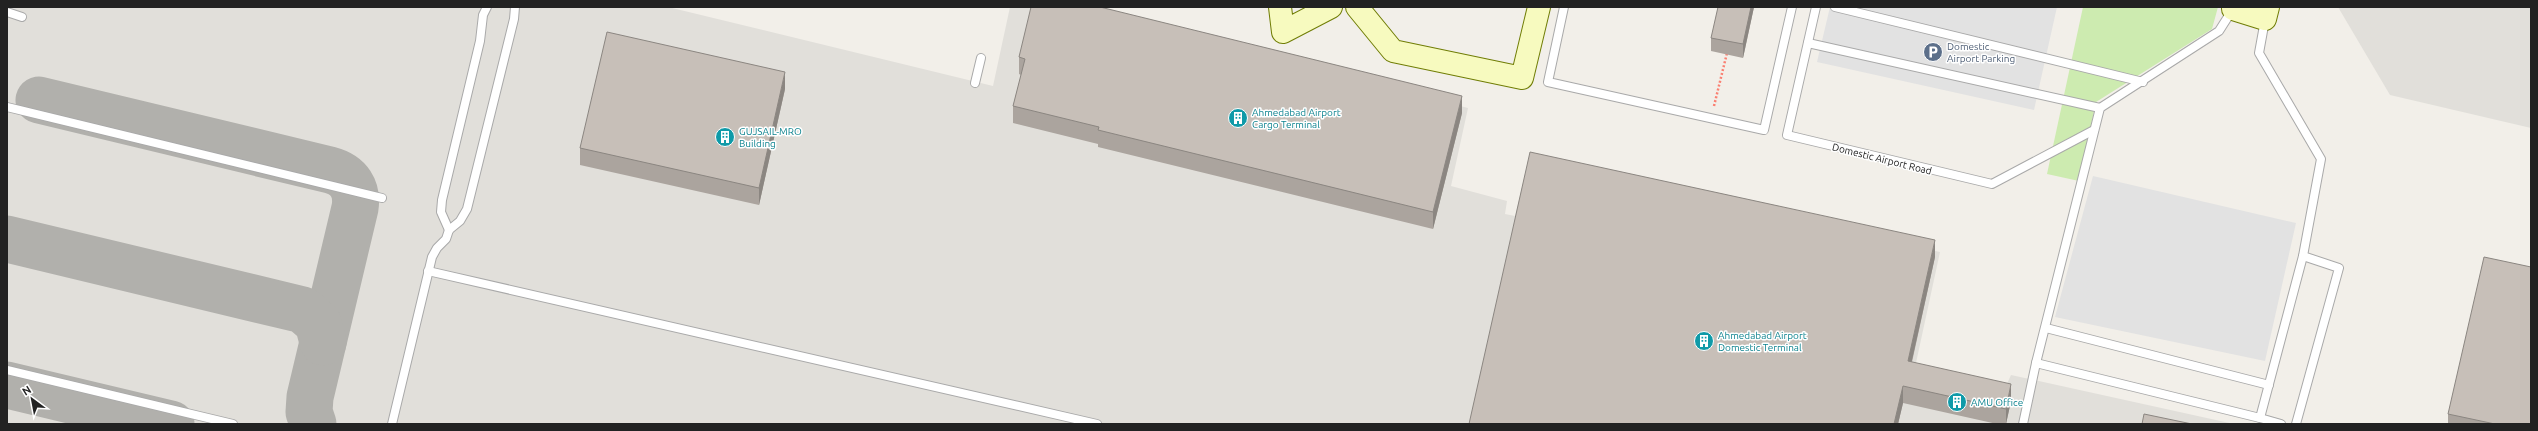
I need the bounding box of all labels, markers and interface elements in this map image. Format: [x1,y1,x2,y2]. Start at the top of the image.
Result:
parking icon: Domestic Airport Parking [1922,41,1944,63]
place label: Domestic Airport Parking [1947,41,2015,64]
building icon: Ahmedabad Airport Cargo Terminal [1227,107,1249,129]
place label: Ahmedabad Airport Cargo Terminal [1252,107,1341,130]
building icon: GUJSAIL-MRO Building [714,126,736,148]
place label: GUJSAIL-MRO Building [739,126,802,149]
street label: Domestic Airport Road [1831,141,1933,177]
building icon: Ahmedabad Airport Domestic Terminal [1693,330,1715,352]
place label: Ahmedabad Airport Domestic Terminal [1718,330,1807,353]
north arrow [12,379,52,419]
text: N [20,383,33,398]
building icon: AMU Office [1946,391,1968,413]
place label: AMU Office [1971,397,2023,408]

